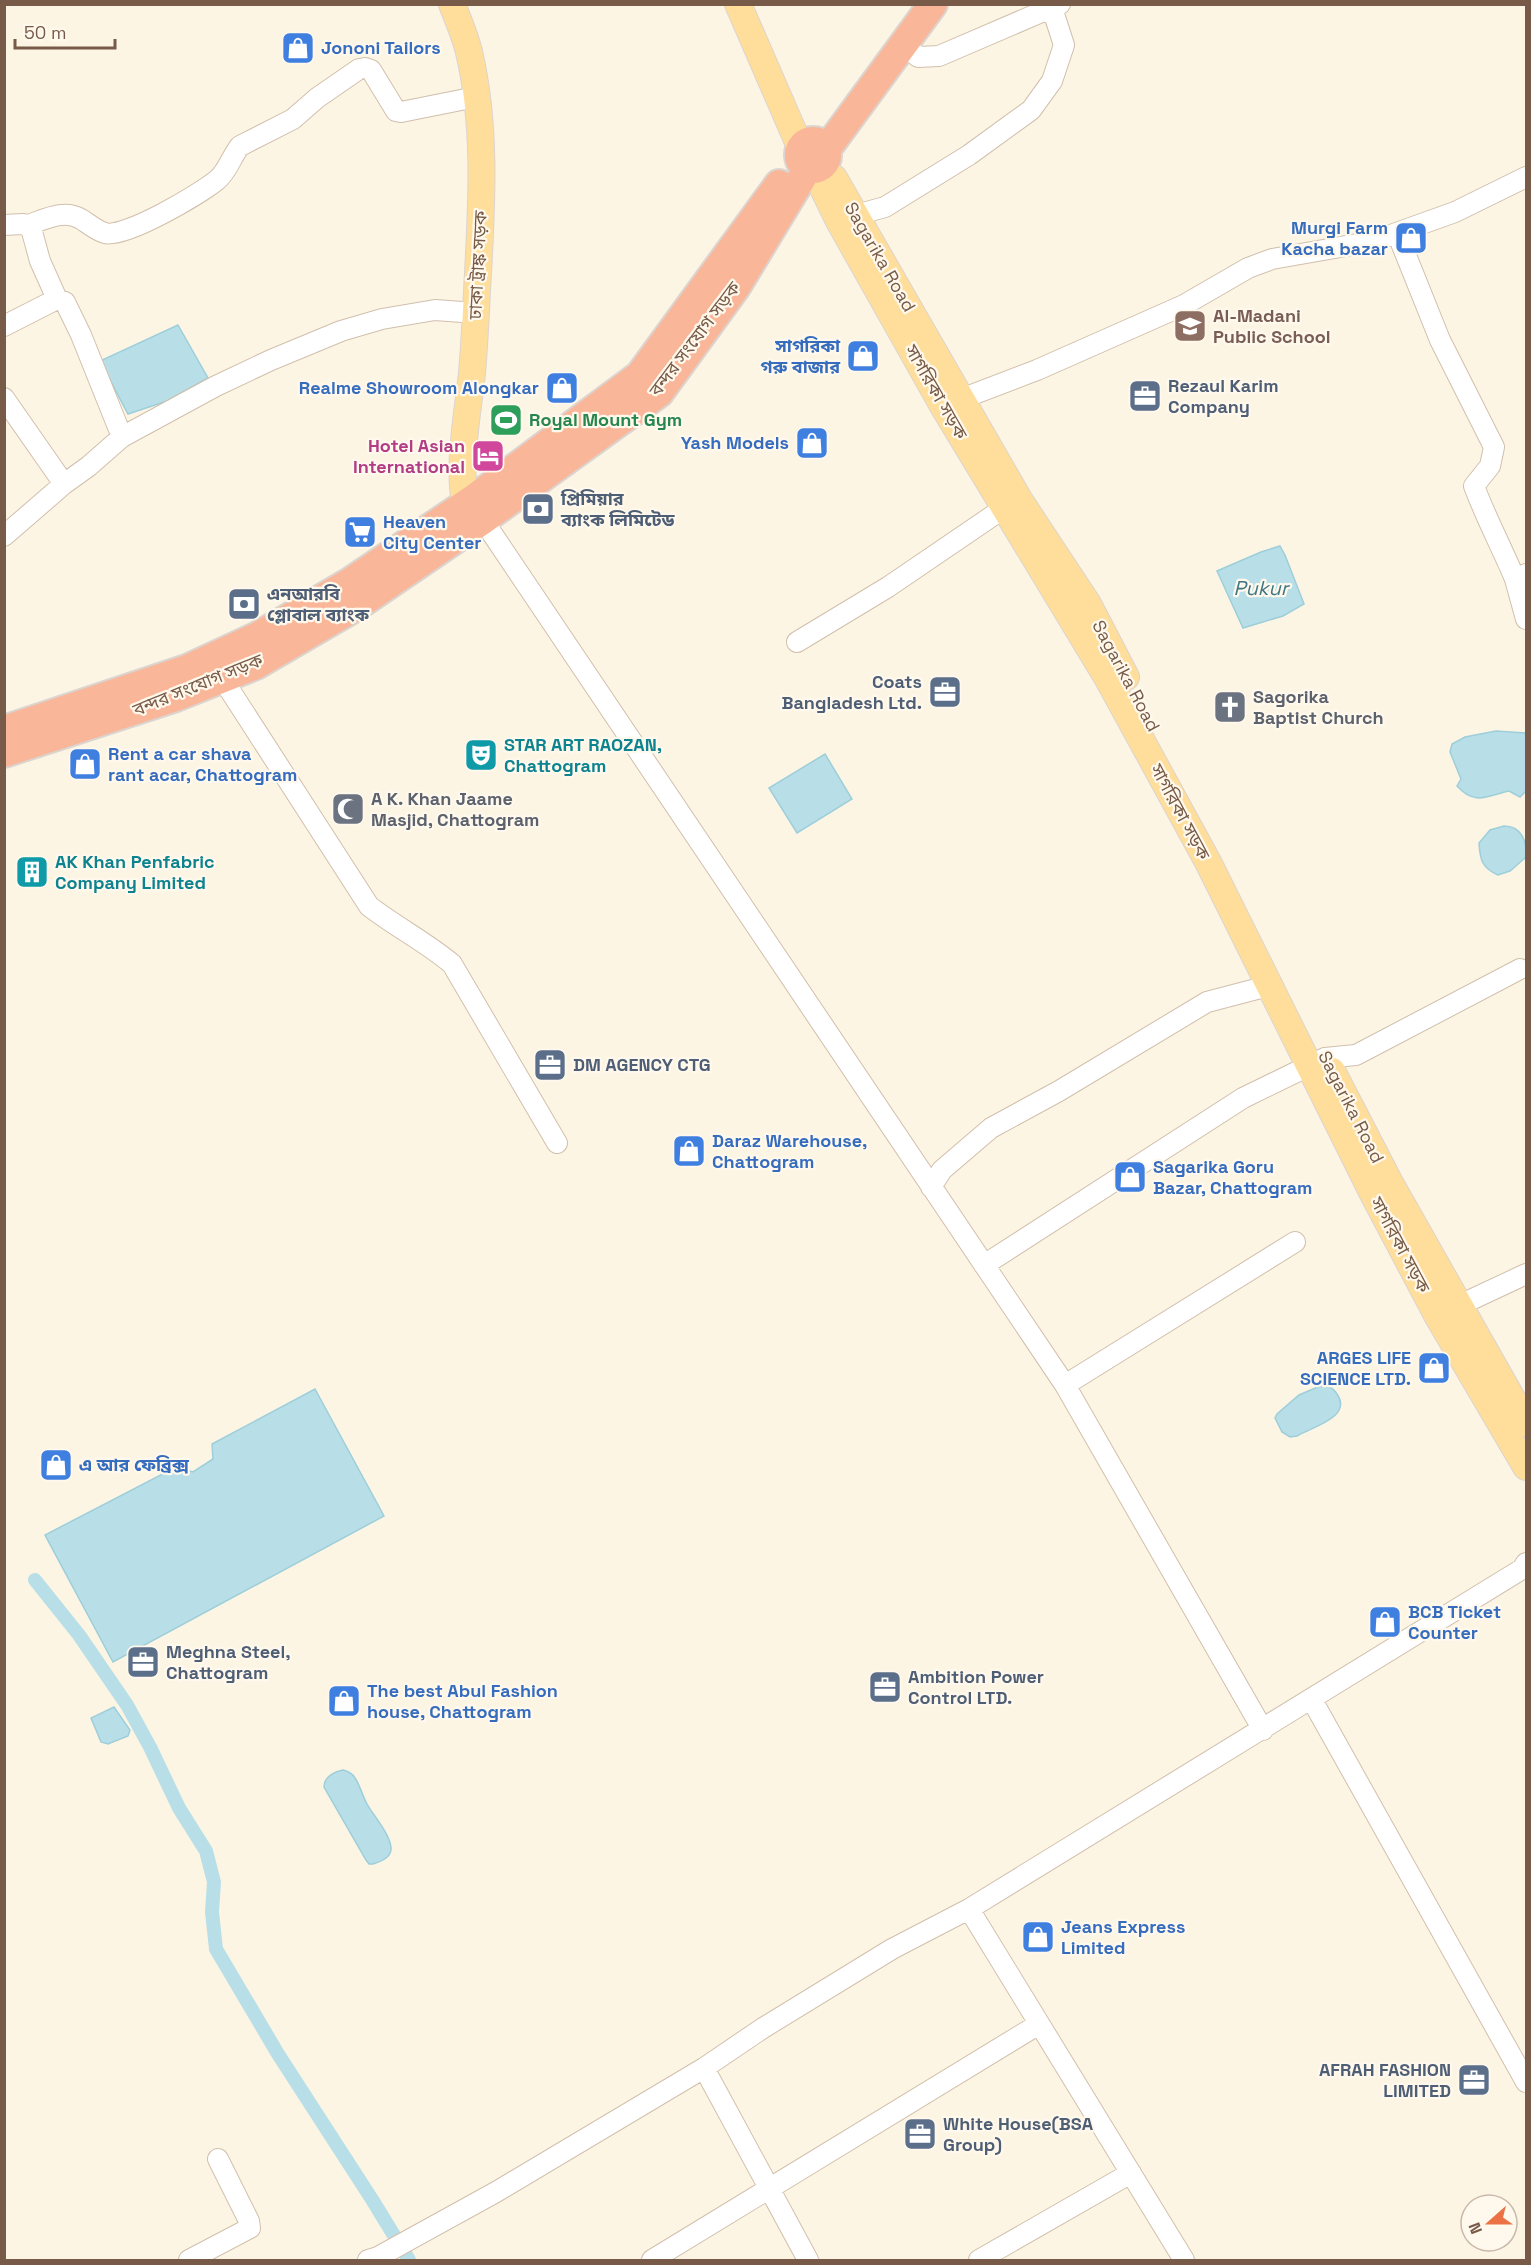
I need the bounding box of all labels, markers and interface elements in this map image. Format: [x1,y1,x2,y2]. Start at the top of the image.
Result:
scale bar [15,12,116,50]
text: 50 m [24,21,66,44]
shop icon: Jononi Tailors [280,30,316,66]
place label: Jononi Tailors [321,36,441,59]
street label: Sagarika Road [840,198,921,316]
street label: ঢাকা ট্রাঙ্ক সড়ক [463,210,492,321]
place label: Murgi Farm Kacha bazar [1281,216,1388,260]
shop icon: Murgi Farm Kacha bazar [1393,220,1429,256]
street label: বন্দর সংযোগ সড়ক [643,276,746,401]
place label: Al-Madani Public School [1213,304,1331,348]
school or university icon: Al-Madani Public School [1172,308,1208,344]
place label: সাগরিকা গরু বাজার [760,334,841,378]
shop icon: সাগরিকা গরু বাজার [845,338,881,374]
street label: সাগরিকা সড়ক [900,339,973,444]
shop icon: Realme Showroom Alongkar [544,370,580,406]
place label: Rezaul Karim Company [1168,374,1279,418]
place label: Realme Showroom Alongkar [299,376,539,399]
office icon: Rezaul Karim Company [1127,378,1163,414]
sports icon: Royal Mount Gym [488,402,524,438]
place label: Royal Mount Gym [529,408,682,431]
shop icon: Yash Models [794,425,830,461]
place label: Yash Models [681,431,789,454]
place label: Hotel Asian International [353,434,465,478]
hotel icon: Hotel Asian International [470,438,506,474]
place label: প্রিমিয়ার ব্যাংক লিমিটেড [560,487,676,531]
bank icon: প্রিমিয়ার ব্যাংক লিমিটেড [520,491,556,527]
place label: Heaven City Center [383,510,481,554]
supermarket icon: Heaven City Center [342,514,378,550]
water label: Pukur [1234,575,1291,601]
place label: এনআরবি গ্লোবাল ব্যাংক [267,582,370,626]
bank icon: এনআরবি গ্লোবাল ব্যাংক [226,586,262,622]
street label: Sagarika Road [1087,616,1165,735]
street label: বন্দর সংযোগ সড়ক [129,648,266,721]
place label: Coats Bangladesh Ltd. [781,670,922,714]
office icon: Coats Bangladesh Ltd. [927,674,963,710]
place label: Sagorika Baptist Church [1253,685,1384,729]
church icon: Sagorika Baptist Church [1212,689,1248,725]
place label: STAR ART RAOZAN, Chattogram [504,733,662,777]
theatre icon: STAR ART RAOZAN, Chattogram [463,737,499,773]
place label: Rent a car shava rant acar, Chattogram [108,742,297,786]
shop icon: Rent a car shava rant acar, Chattogram [67,746,103,782]
street label: সাগরিকা সড়ক [1145,759,1216,864]
place label: A K. Khan Jaame Masjid, Chattogram [371,787,539,831]
mosque icon: A K. Khan Jaame Masjid, Chattogram [330,791,366,827]
place label: AK Khan Penfabric Company Limited [55,850,215,894]
building icon: AK Khan Penfabric Company Limited [14,854,50,890]
office icon: DM AGENCY CTG [532,1047,568,1083]
street label: Sagarika Road [1313,1047,1390,1167]
place label: DM AGENCY CTG [573,1053,711,1076]
place label: Daraz Warehouse, Chattogram [712,1129,867,1173]
shop icon: Daraz Warehouse, Chattogram [671,1133,707,1169]
place label: Sagarika Goru Bazar, Chattogram [1153,1155,1312,1199]
shop icon: Sagarika Goru Bazar, Chattogram [1112,1159,1148,1195]
street label: সাগরিকা সড়ক [1365,1192,1436,1297]
place label: ARGES LIFE SCIENCE LTD. [1300,1346,1411,1390]
shop icon: ARGES LIFE SCIENCE LTD. [1416,1350,1452,1386]
shop icon: এ আর ফেব্রিক্স [38,1447,74,1483]
place label: এ আর ফেব্রিক্স [79,1453,190,1476]
place label: BCB Ticket Counter [1408,1600,1501,1644]
shop icon: BCB Ticket Counter [1367,1604,1403,1640]
place label: Meghna Steel, Chattogram [166,1640,291,1684]
office icon: Meghna Steel, Chattogram [125,1644,161,1680]
place label: Ambition Power Control LTD. [908,1665,1044,1709]
office icon: Ambition Power Control LTD. [867,1669,903,1705]
place label: The best Abul Fashion house, Chattogram [367,1679,558,1723]
shop icon: The best Abul Fashion house, Chattogram [326,1683,362,1719]
place label: Jeans Express Limited [1061,1915,1185,1959]
shop icon: Jeans Express Limited [1020,1919,1056,1955]
place label: AFRAH FASHION LIMITED [1319,2058,1451,2102]
office icon: AFRAH FASHION LIMITED [1456,2062,1492,2098]
place label: White House(BSA Group) [943,2112,1094,2156]
office icon: White House(BSA Group) [902,2116,938,2152]
north arrow [1459,2193,1519,2253]
text: N [1464,2219,1487,2237]

